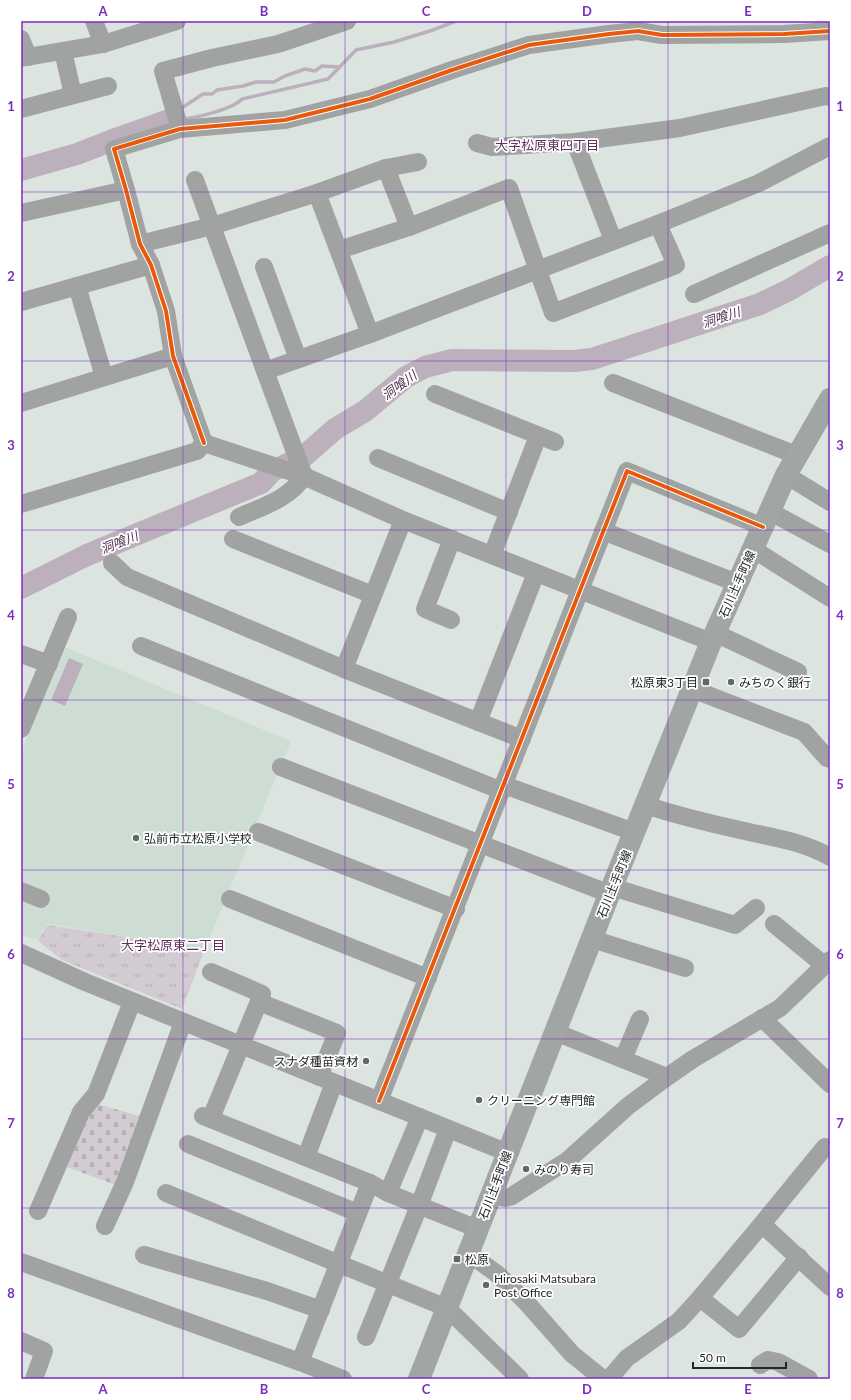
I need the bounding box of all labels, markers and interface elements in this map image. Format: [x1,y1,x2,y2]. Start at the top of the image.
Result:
text: A [97,3,108,19]
text: B [260,3,269,19]
text: C [422,3,431,19]
text: D [582,3,592,19]
text: E [744,3,752,19]
text: 1 [7,98,15,114]
text: 1 [836,98,844,114]
district label: 大字松原東四丁目 [495,137,599,153]
text: 2 [7,268,15,284]
text: 2 [836,268,844,284]
water label: 洞喰川 [700,303,744,331]
water label: 洞喰川 [379,366,421,403]
text: 3 [7,437,15,453]
text: 3 [836,437,844,453]
water label: 洞喰川 [98,527,142,557]
street label: 石川土手町線 [716,548,758,620]
text: 4 [7,607,15,623]
text: 4 [836,607,844,623]
place label: 松原東3丁目 [631,675,698,690]
place label: みちのく銀行 [739,675,811,690]
marker: 松原東3丁目 [701,677,711,687]
marker: みちのく銀行 [726,677,736,687]
text: 5 [7,776,15,792]
text: 5 [836,776,844,792]
place label: 弘前市立松原小学校 [144,831,252,846]
marker: 弘前市立松原小学校 [131,833,141,843]
street label: 石川土手町線 [594,848,634,920]
district label: 大字松原東二丁目 [121,937,225,953]
text: 6 [7,946,15,962]
text: 6 [836,946,844,962]
place label: スナダ種苗資材 [274,1054,358,1069]
marker: スナダ種苗資材 [361,1056,371,1066]
place label: クリーニング専門館 [487,1093,595,1108]
marker: クリーニング専門館 [474,1095,484,1105]
text: 7 [7,1115,15,1131]
text: 7 [836,1115,844,1131]
street label: 石川土手町線 [475,1149,515,1221]
place label: みのり寿司 [534,1162,594,1177]
marker: みのり寿司 [521,1164,531,1174]
place label: 松原 [465,1252,489,1267]
marker: 松原 [452,1254,462,1264]
place label: Hirosaki Matsubara Post Office [494,1271,596,1300]
marker: Hirosaki Matsubara Post Office [481,1280,491,1290]
text: 8 [7,1285,15,1301]
text: 8 [836,1285,844,1301]
scale bar [693,1344,786,1370]
text: 50 m [699,1350,726,1365]
text: A [97,1381,108,1397]
text: B [260,1381,269,1397]
text: C [422,1381,431,1397]
text: D [582,1381,592,1397]
text: E [744,1381,752,1397]

